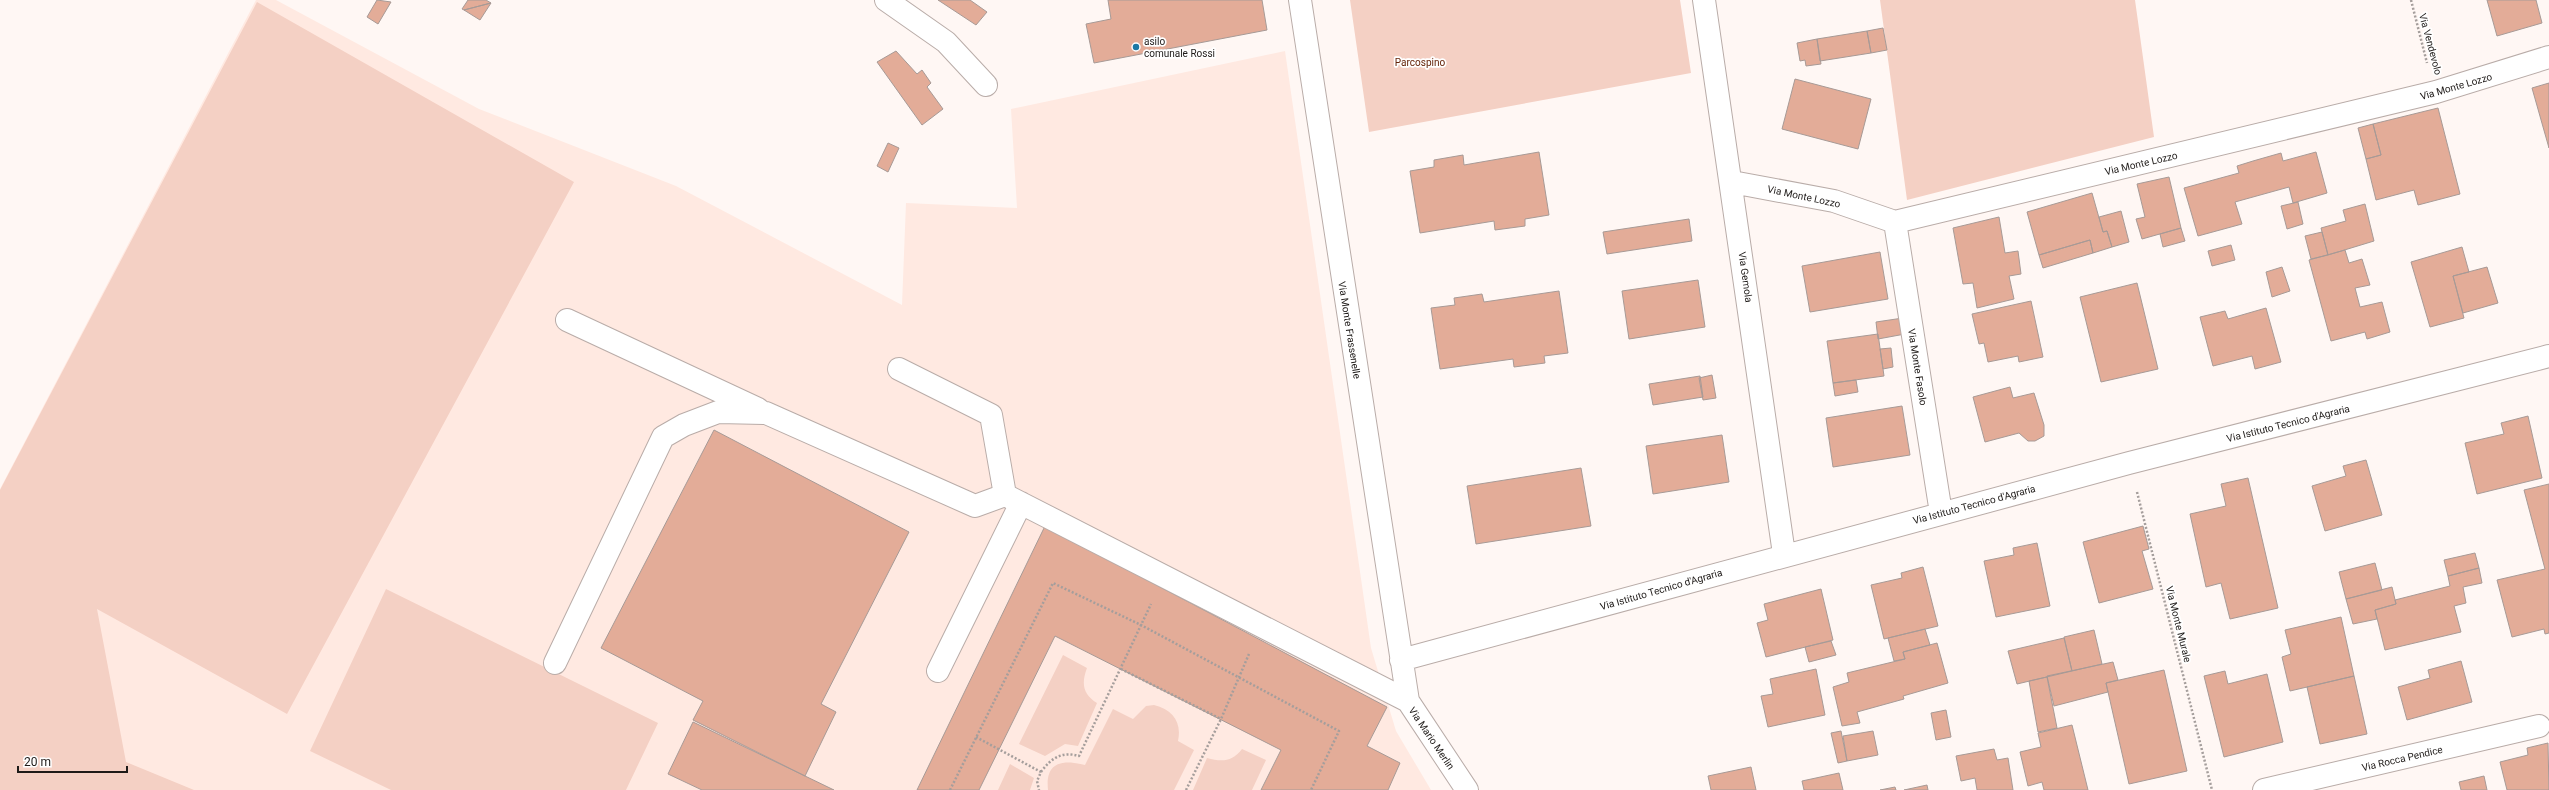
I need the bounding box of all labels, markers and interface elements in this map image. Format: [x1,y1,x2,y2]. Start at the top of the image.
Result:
street label: Via Vendevolo [2417,12,2444,76]
place label: asilo comunale Rossi [1144,36,1215,59]
marker: asilo comunale Rossi [1131,42,1141,52]
park label: Parcospino [1395,57,1445,68]
street label: Via Monte Lozzo [2419,71,2494,102]
street label: Via Monte Lozzo [2104,150,2179,177]
street label: Via Monte Lozzo [1766,183,1842,210]
street label: Via Gemola [1736,251,1755,303]
street label: Via Monte Frassenelle [1336,281,1363,380]
street label: Via Monte Fasolo [1906,328,1929,407]
street label: Via Istituto Tecnico d'Agraria [2225,403,2351,444]
street label: Via Istituto Tecnico d'Agraria [1912,483,2037,526]
street label: Via Istituto Tecnico d'Agraria [1599,567,1723,612]
street label: Via Monte Murale [2164,585,2193,663]
street label: Via Mario Merlin [1407,705,1456,771]
street label: Via Rocca Pendice [2361,744,2444,773]
scale bar [18,748,127,774]
text: 20 m [24,755,51,769]

